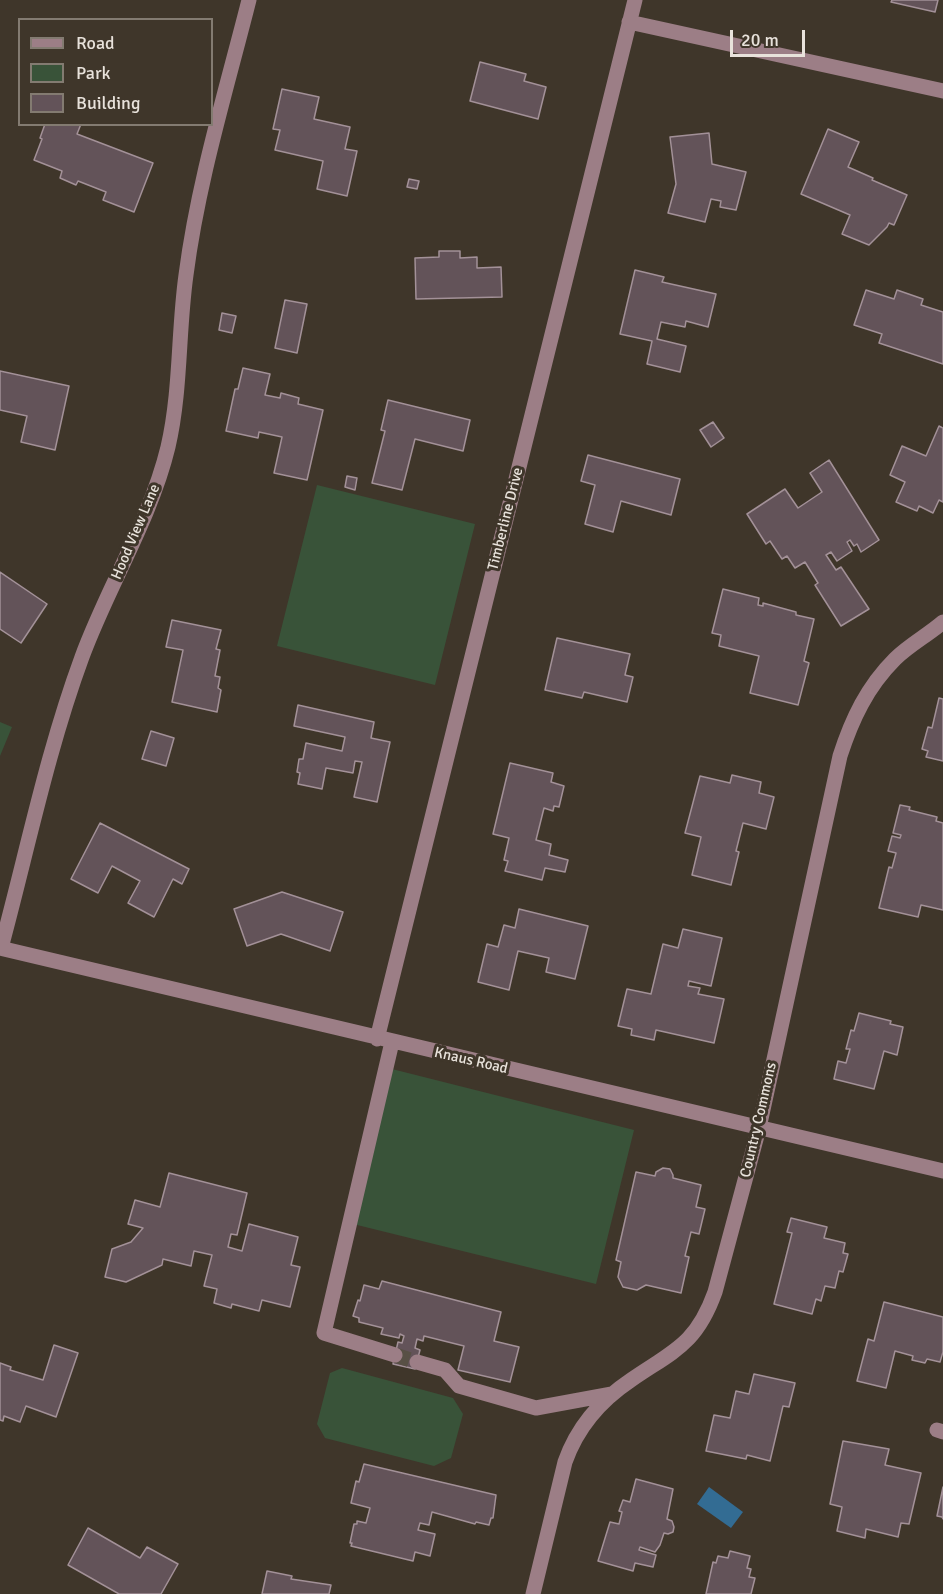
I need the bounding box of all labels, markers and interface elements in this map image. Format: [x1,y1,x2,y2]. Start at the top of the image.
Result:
legend [18,18,213,126]
scale bar [733,18,808,56]
text: 20 m [741,29,779,51]
text: Road [76,32,115,54]
text: Park [76,62,111,84]
text: Building [76,92,140,114]
street label: Timberline Drive [485,466,527,572]
street label: Hood View Lane [108,481,164,583]
street label: Knaus Road [432,1044,510,1078]
street label: Country Commons [737,1061,781,1179]

